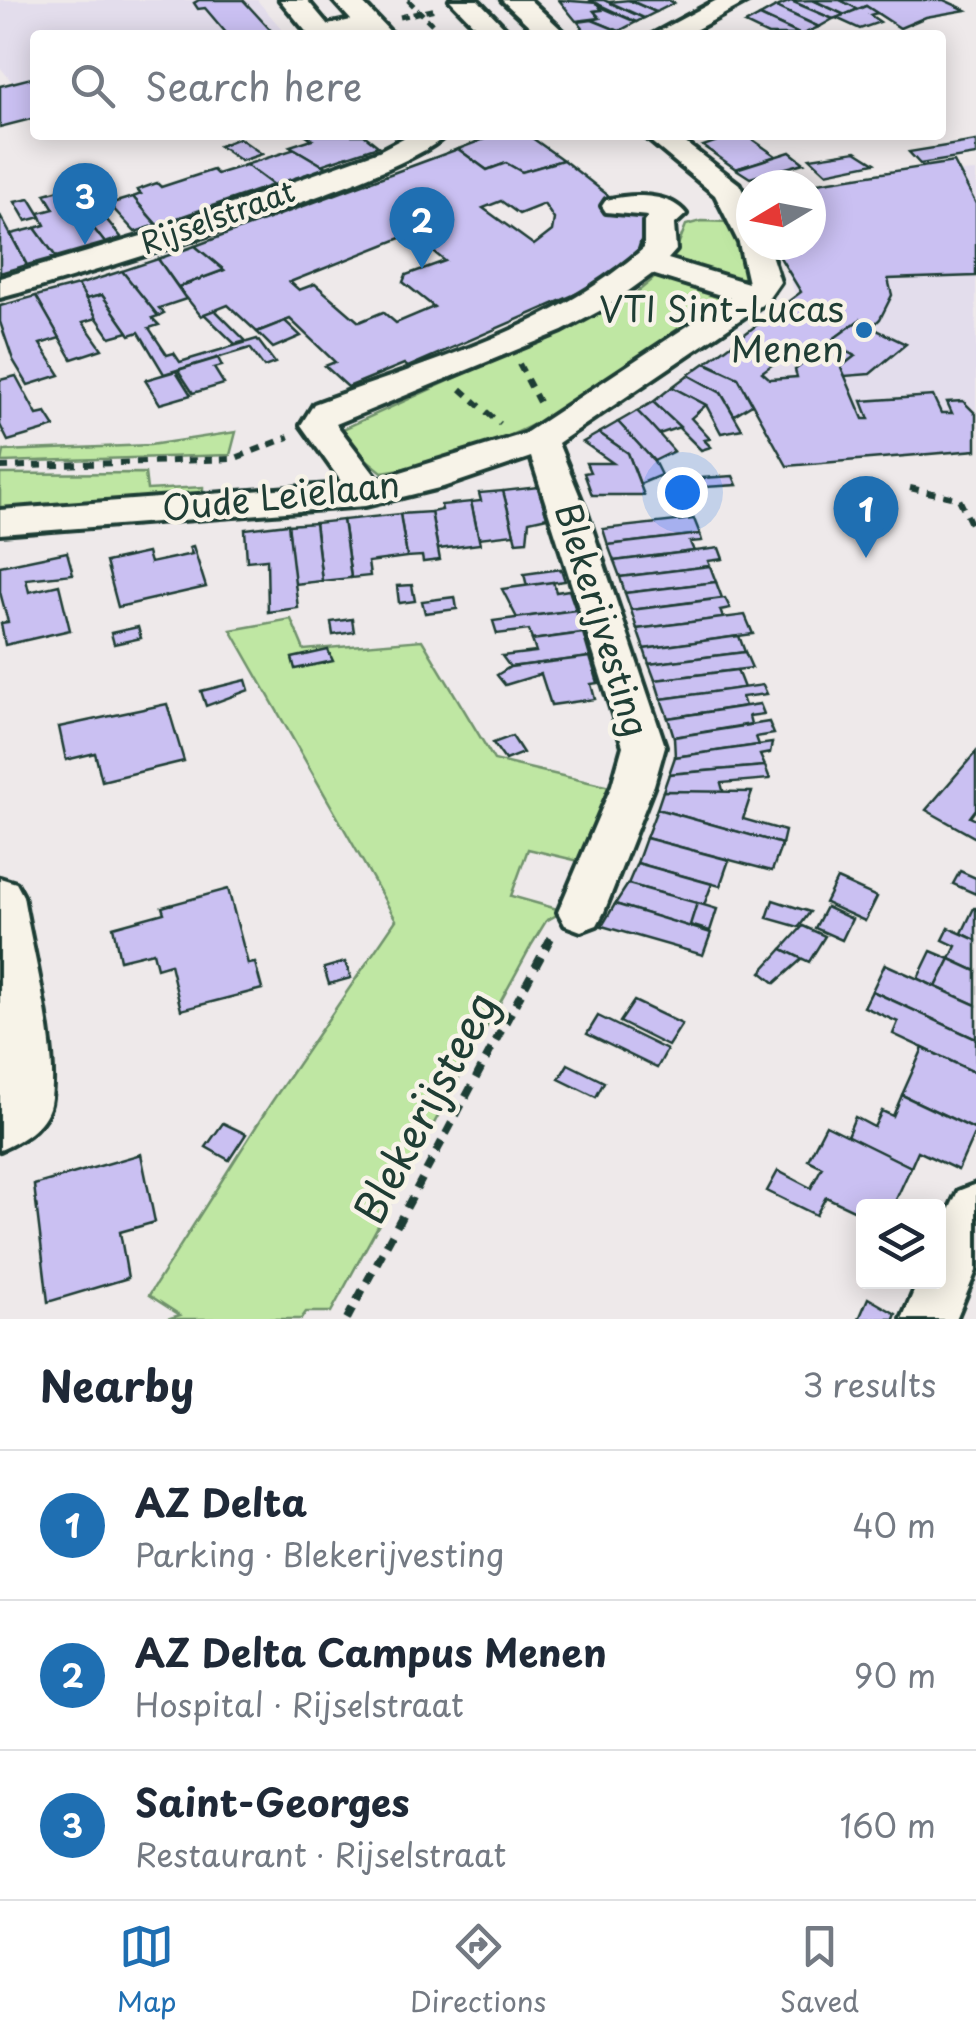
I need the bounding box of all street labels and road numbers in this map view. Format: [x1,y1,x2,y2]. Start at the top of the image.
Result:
street label: Rijselstraat [134,167,301,264]
street label: Oude Leielaan [159,456,402,533]
street label: Blekerijvesting [543,496,664,743]
street label: Blekerijsteeg [336,980,511,1234]

